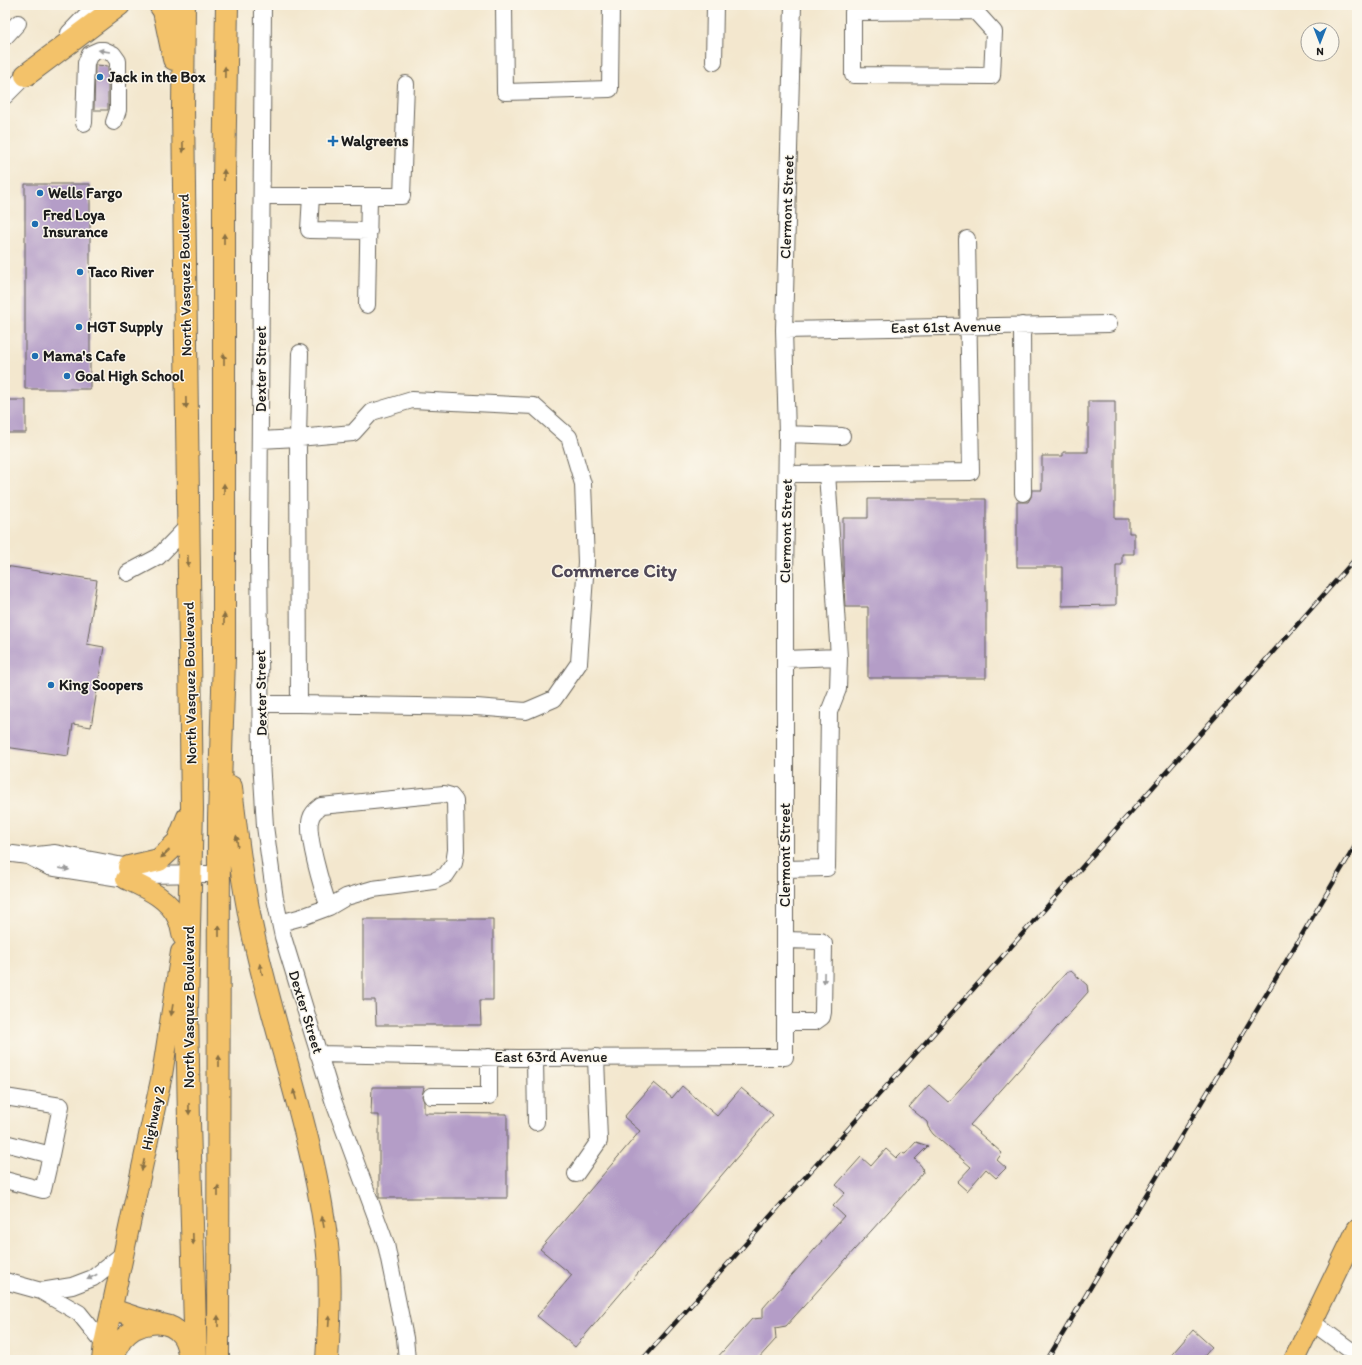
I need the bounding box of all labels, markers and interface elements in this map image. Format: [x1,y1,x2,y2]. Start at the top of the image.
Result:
north arrow [1300,22,1340,62]
text: N [1316,45,1324,58]
one-way arrow [97,48,110,54]
one-way arrow [222,65,228,78]
place label: Jack in the Box [107,68,206,86]
marker: Jack in the Box [95,72,105,82]
place label: Walgreens [341,132,409,151]
marker: Walgreens [328,136,338,146]
one-way arrow [180,141,186,154]
street label: Clermont Street [776,154,798,259]
one-way arrow [221,168,227,181]
place label: Wells Fargo [48,184,123,203]
marker: Wells Fargo [35,188,45,198]
street label: North Vasquez Boulevard [175,193,195,357]
place label: Fred Loya Insurance [43,206,108,241]
marker: Fred Loya Insurance [30,219,40,229]
one-way arrow [221,232,227,245]
place label: Taco River [87,263,155,281]
marker: Taco River [75,267,85,277]
street label: East 61st Avenue [891,317,1001,337]
place label: HGT Supply [87,318,164,337]
marker: HGT Supply [74,322,84,332]
street label: Dexter Street [252,325,270,412]
place label: Mama's Cafe [43,347,126,365]
marker: Mama's Cafe [30,351,40,361]
one-way arrow [221,352,227,365]
place label: Goal High School [75,367,185,386]
marker: Goal High School [62,371,72,381]
one-way arrow [183,397,190,409]
street label: Clermont Street [776,478,796,583]
one-way arrow [221,482,227,495]
one-way arrow [185,555,192,567]
district label: Commerce City [551,559,678,582]
street label: North Vasquez Boulevard [180,601,200,765]
one-way arrow [221,612,227,625]
street label: Dexter Street [251,649,271,736]
place label: King Soopers [59,676,144,695]
marker: King Soopers [46,680,56,690]
street label: Clermont Street [776,802,794,907]
one-way arrow [234,835,240,848]
one-way arrow [160,849,170,858]
one-way arrow [58,867,70,873]
one-way arrow [216,924,222,937]
street label: North Vasquez Boulevard [180,925,198,1088]
one-way arrow [258,963,264,975]
street label: Dexter Street [285,968,327,1056]
one-way arrow [820,972,827,984]
one-way arrow [169,1004,175,1016]
street label: East 63rd Avenue [494,1048,608,1066]
one-way arrow [216,1054,222,1067]
street label: Highway 2 [137,1084,169,1152]
one-way arrow [292,1089,298,1101]
one-way arrow [186,1103,192,1116]
one-way arrow [139,1159,145,1171]
one-way arrow [215,1184,221,1197]
one-way arrow [320,1215,326,1228]
one-way arrow [190,1233,196,1246]
one-way arrow [86,1274,98,1281]
one-way arrow [215,1314,221,1327]
one-way arrow [326,1315,333,1327]

